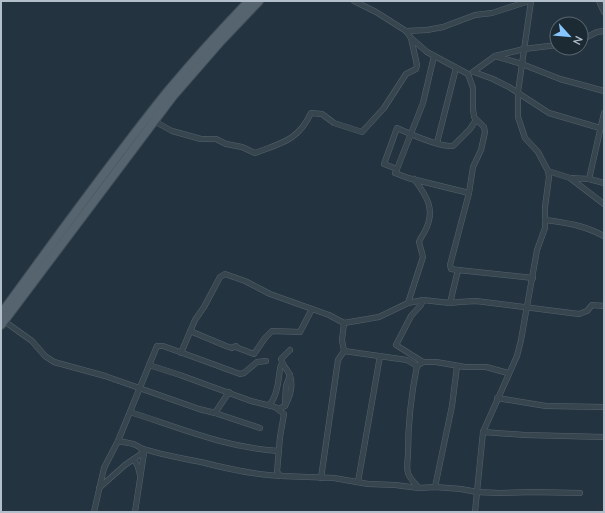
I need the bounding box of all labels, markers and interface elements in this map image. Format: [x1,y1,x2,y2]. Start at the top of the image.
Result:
north arrow [549,16,589,56]
text: N [569,33,586,47]

